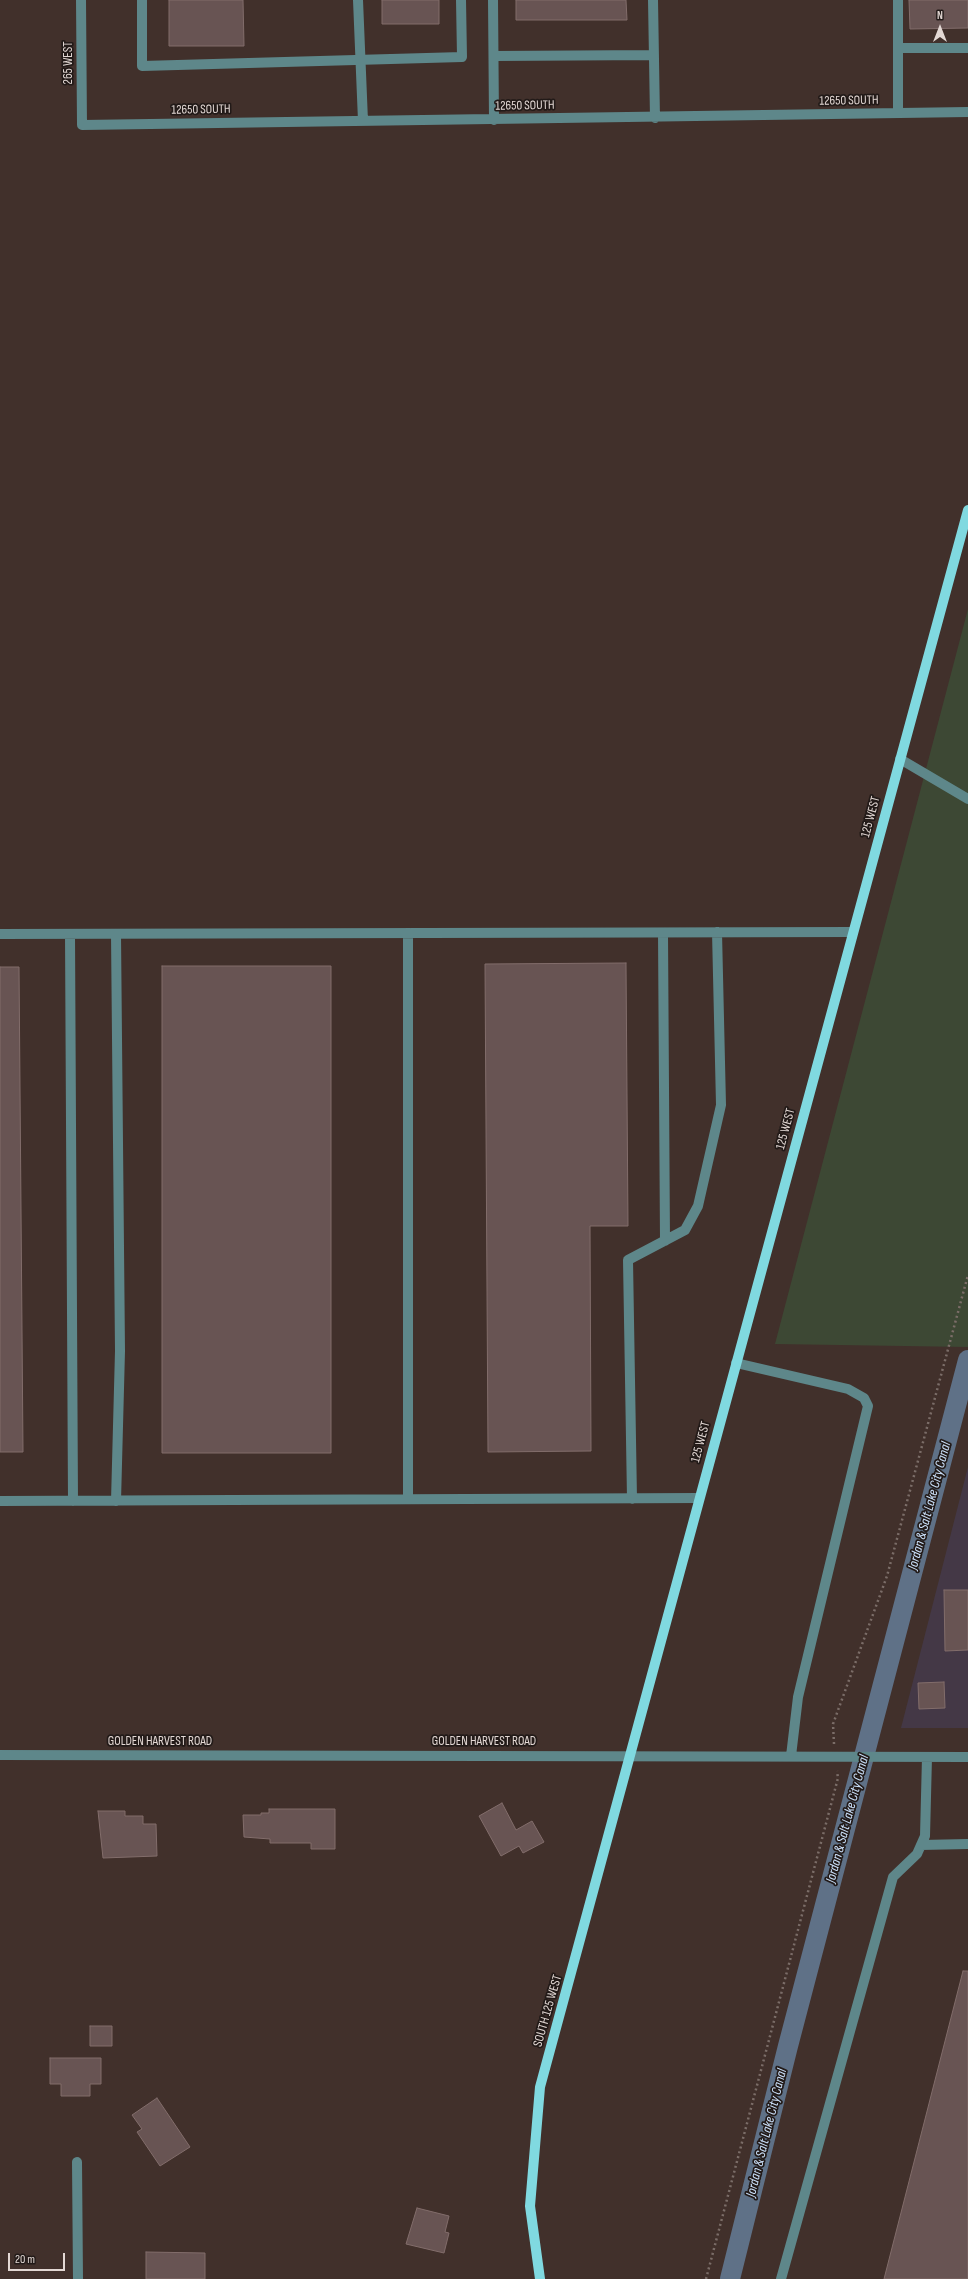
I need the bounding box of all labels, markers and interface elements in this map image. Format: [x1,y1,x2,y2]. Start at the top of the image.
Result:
north arrow [920,8,960,48]
text: N [937,9,943,22]
street label: 265 WEST [61,42,77,84]
street label: 12650 SOUTH [819,93,879,109]
street label: 12650 SOUTH [495,98,555,114]
street label: 12650 SOUTH [171,102,231,118]
street label: 125 WEST [858,795,884,839]
street label: 125 WEST [773,1107,799,1151]
street label: 125 WEST [688,1420,714,1464]
water label: Jordan & Salt Lake City Canal [905,1440,955,1572]
street label: GOLDEN HARVEST ROAD [108,1734,212,1750]
street label: GOLDEN HARVEST ROAD [432,1734,536,1750]
water label: Jordan & Salt Lake City Canal [823,1753,873,1885]
street label: SOUTH 125 WEST [530,1973,566,2049]
water label: Jordan & Salt Lake City Canal [743,2067,791,2199]
scale bar [10,2245,67,2271]
text: 20 m [15,2252,35,2267]

